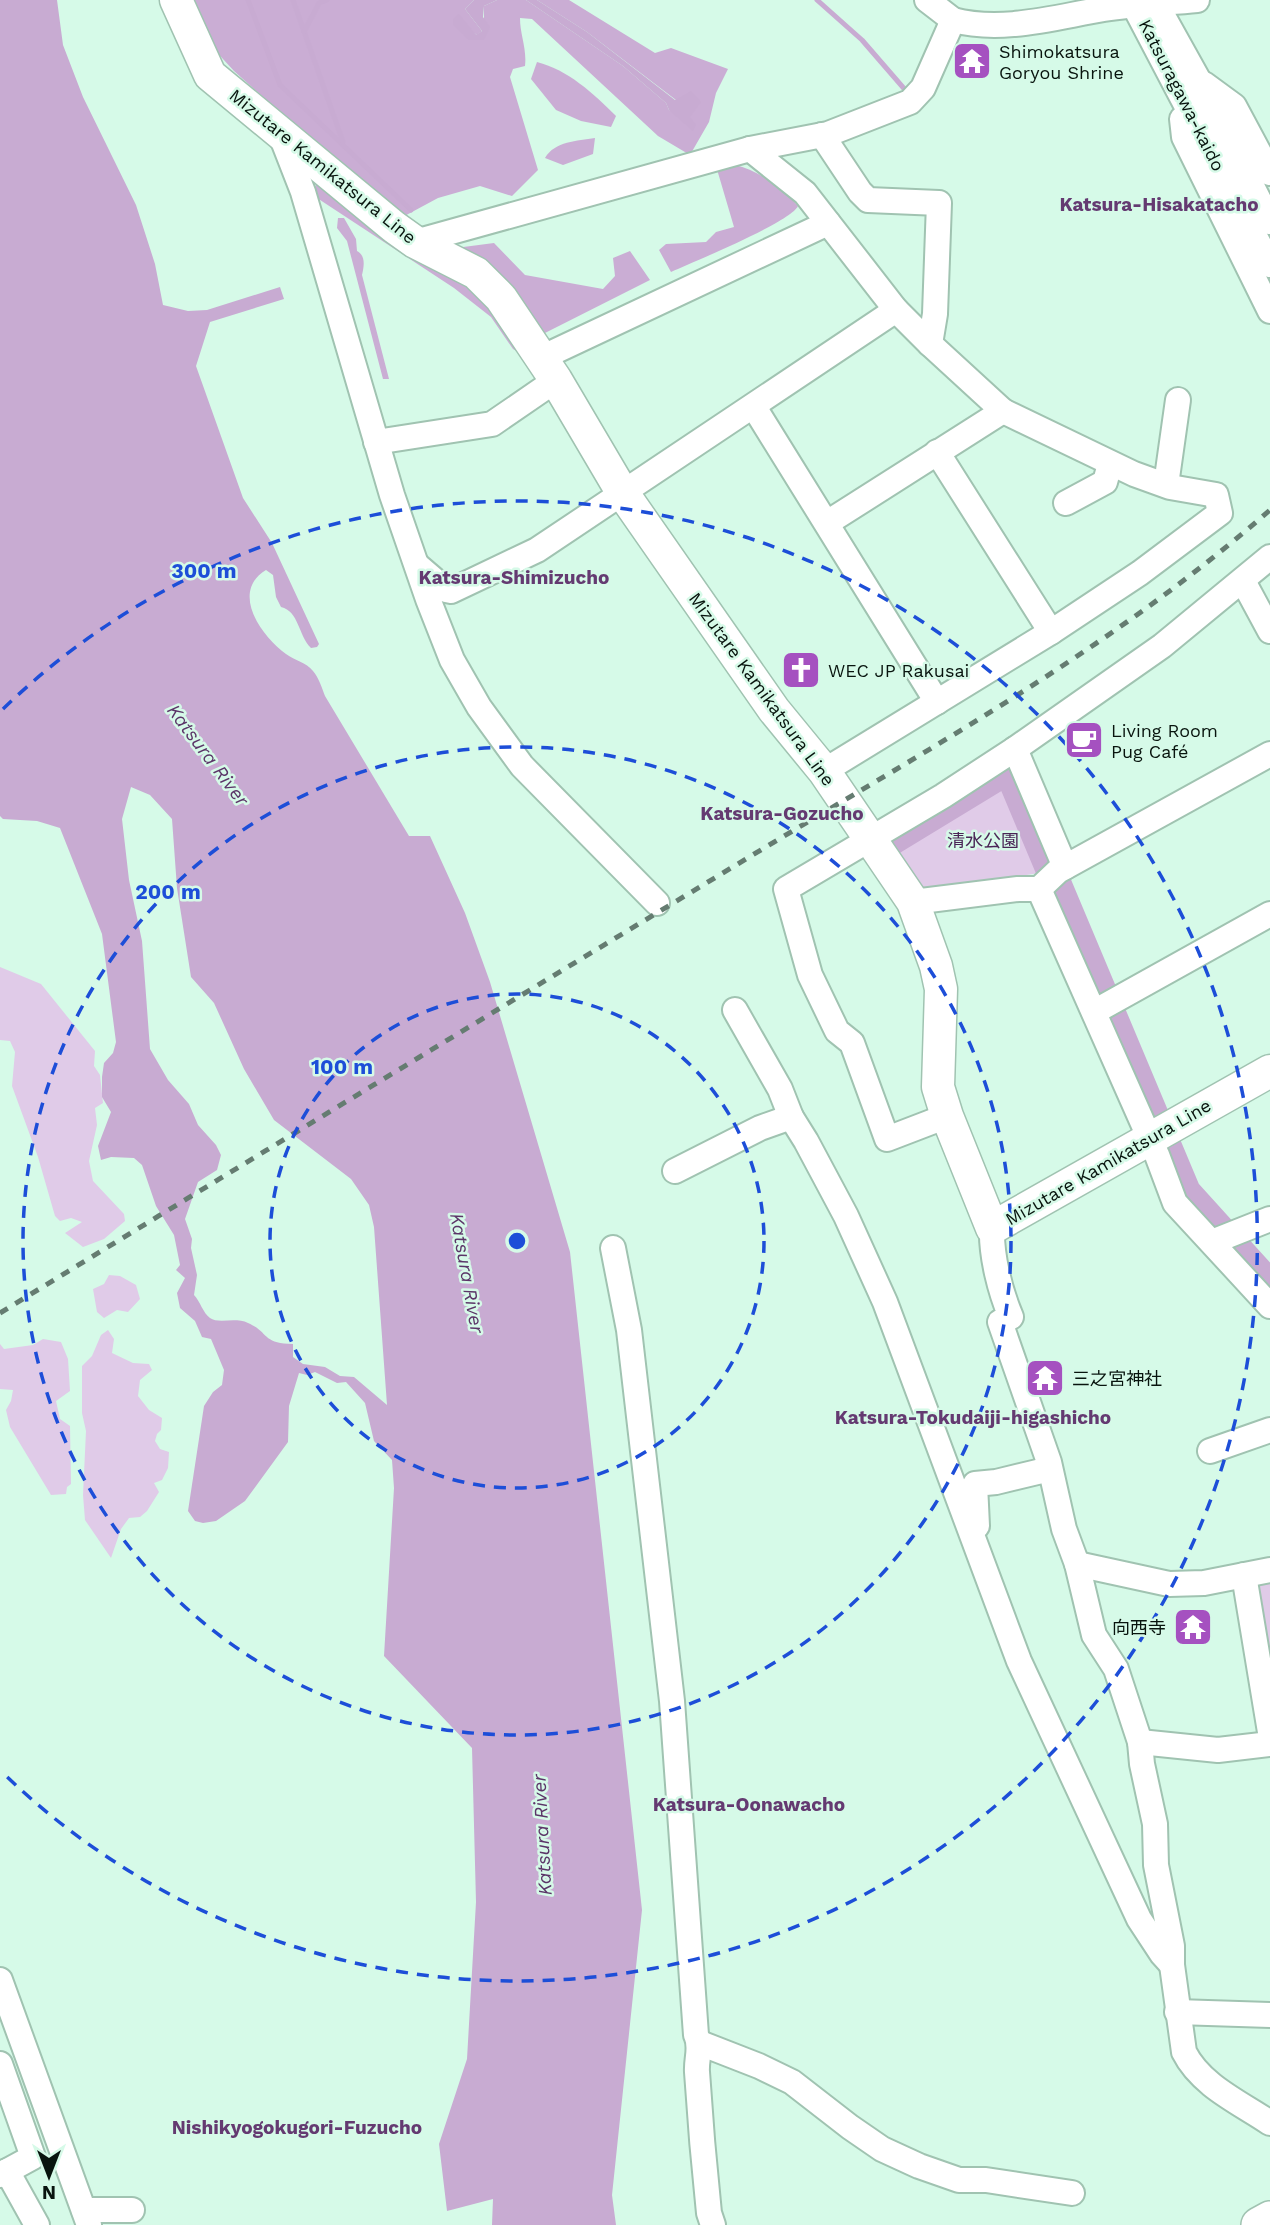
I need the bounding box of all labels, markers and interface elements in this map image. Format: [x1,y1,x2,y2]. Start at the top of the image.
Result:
street label: Katsuragawa-kaido [1135,16,1229,174]
temple icon: Shimokatsura Goryou Shrine [951,40,993,82]
place label: Shimokatsura Goryou Shrine [999,41,1124,83]
street label: Mizutare Kamikatsura Line [225,84,421,248]
district label: Katsura-Hisakatacho [1059,193,1259,216]
text: 300 m [171,558,237,583]
district label: Katsura-Shimizucho [419,566,609,589]
street label: Mizutare Kamikatsura Line [685,588,839,790]
church icon: WEC JP Rakusai [780,649,822,691]
place label: WEC JP Rakusai [828,660,969,681]
water label: Katsura River [162,700,254,811]
cafe icon: Living Room Pug Café [1063,719,1105,761]
place label: Living Room Pug Café [1111,720,1218,762]
district label: Katsura-Gozucho [700,802,864,825]
park label: 清水公園 [947,830,1019,851]
text: 200 m [135,879,201,904]
text: 100 m [311,1054,373,1079]
street label: Mizutare Kamikatsura Line [1001,1094,1215,1230]
water label: Katsura River [445,1211,489,1335]
centre of rings [505,1229,529,1253]
temple icon: 三之宮神社 [1024,1357,1066,1399]
place label: 三之宮神社 [1072,1368,1162,1389]
district label: Katsura-Tokudaiji-higashicho [835,1406,1111,1429]
temple icon: 向西寺 [1172,1606,1214,1648]
place label: 向西寺 [1112,1617,1166,1638]
water label: Katsura River [527,1773,557,1896]
district label: Katsura-Oonawacho [653,1793,845,1816]
district label: Nishikyogokugori-Fuzucho [172,2116,422,2139]
north arrow [14,2141,84,2211]
text: N [42,2181,56,2204]

